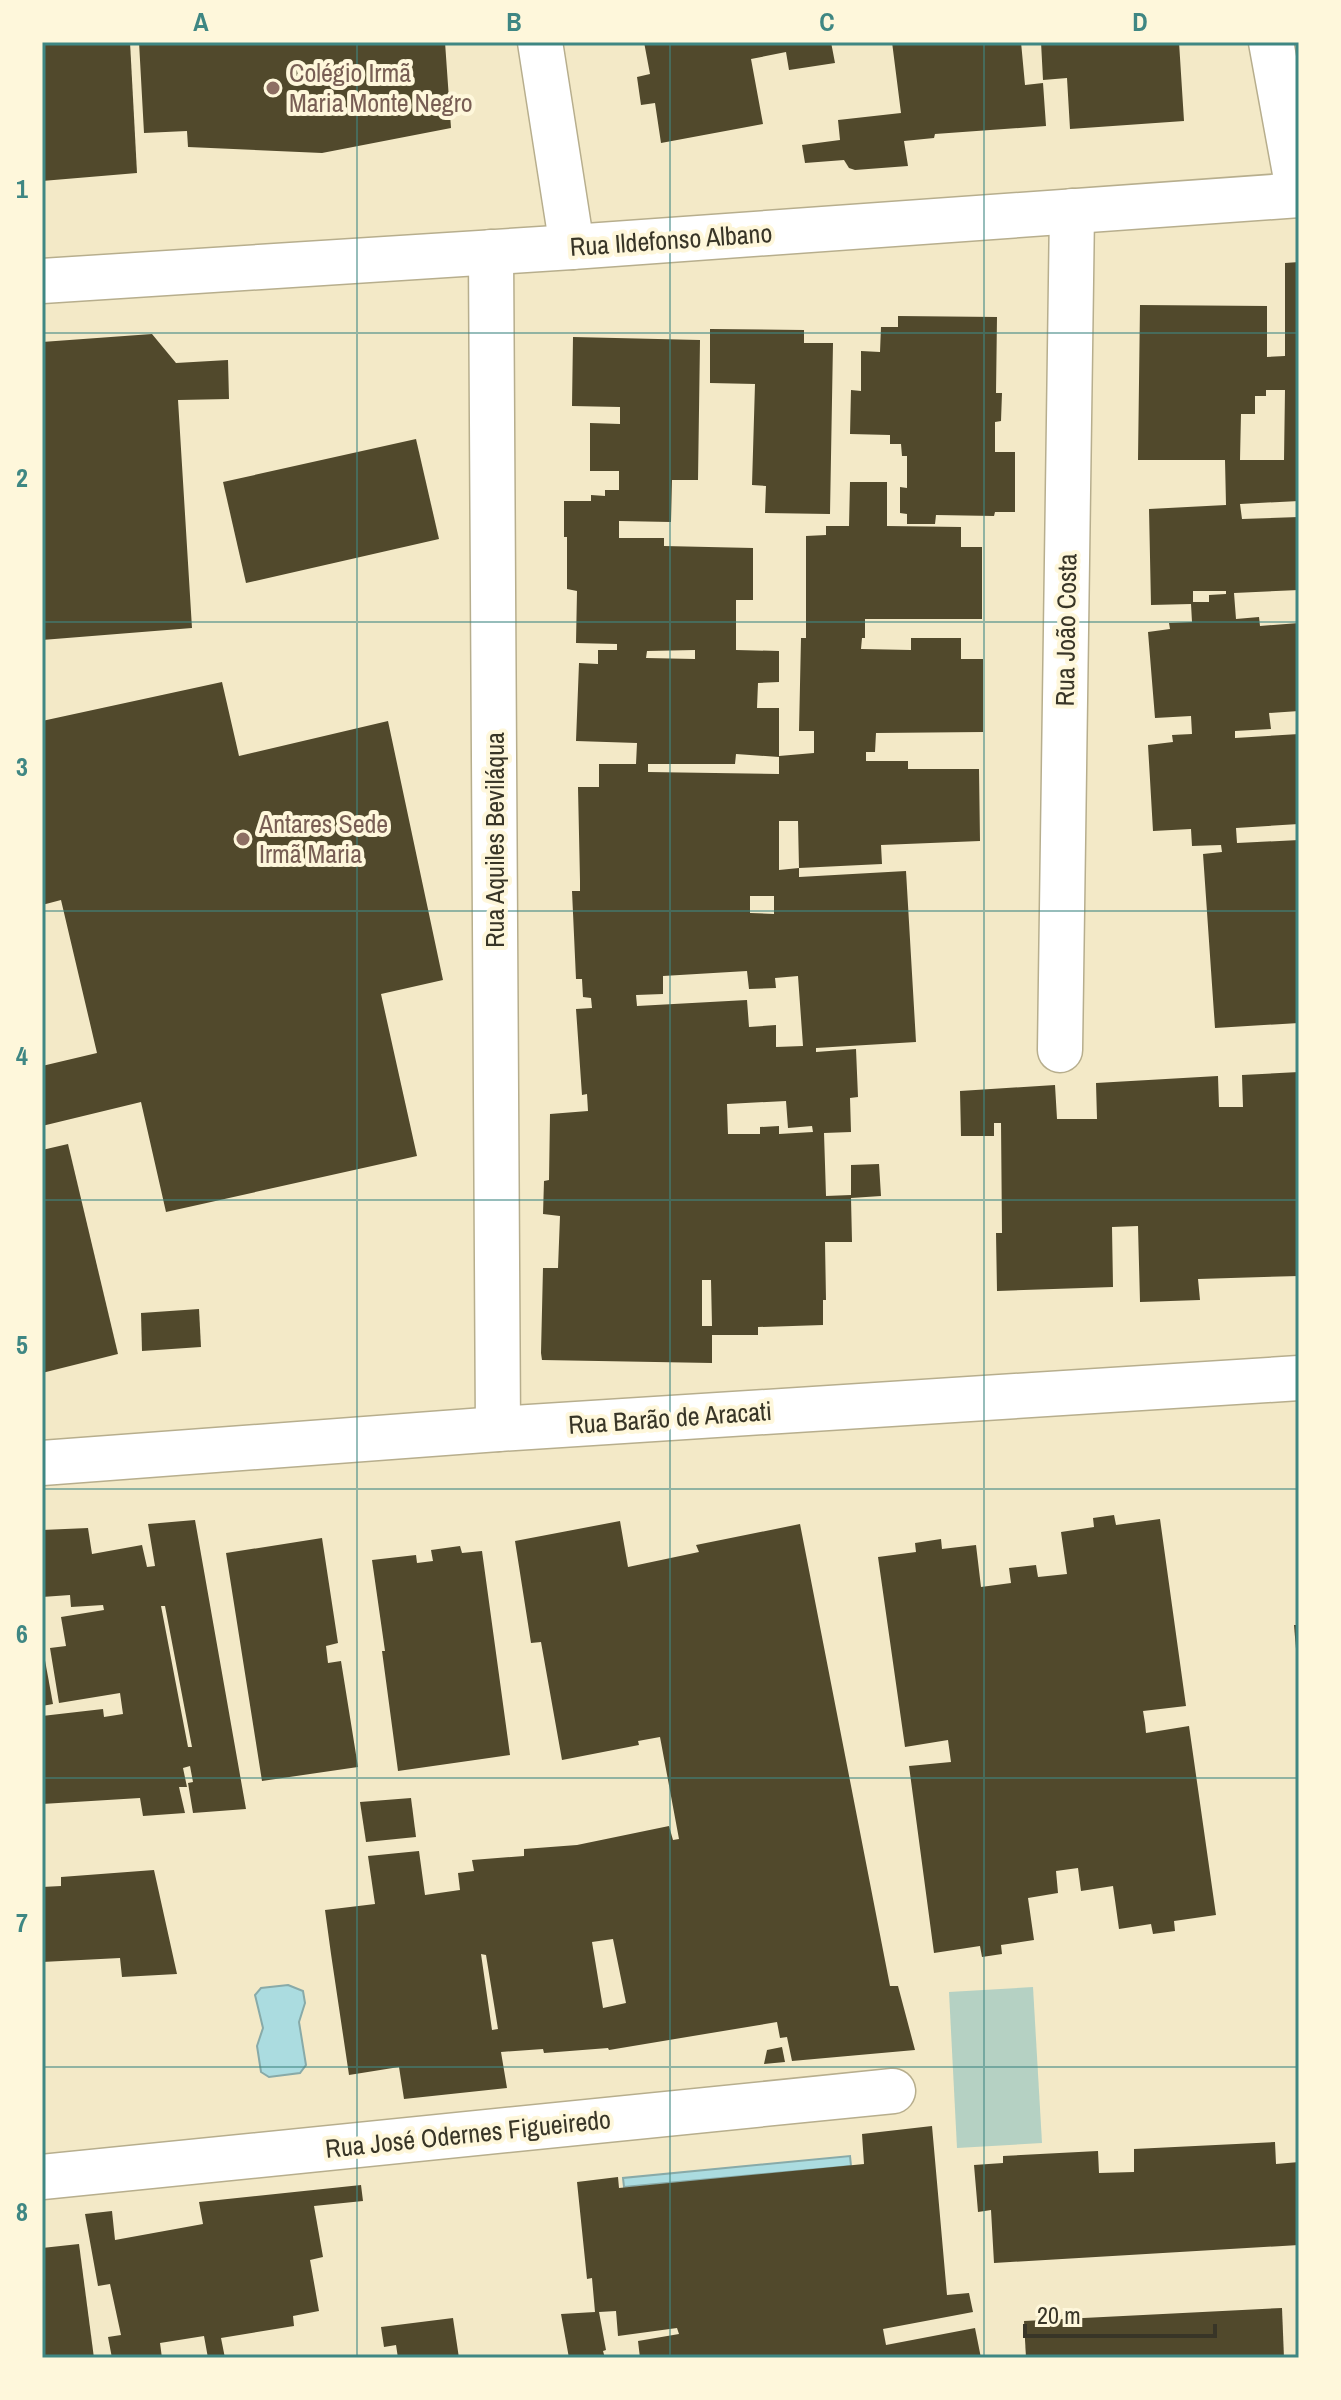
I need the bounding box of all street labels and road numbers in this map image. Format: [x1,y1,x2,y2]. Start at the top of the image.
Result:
street label: Rua Ildefonso Albano [569,215,773,264]
street label: Rua João Costa [1047,553,1084,707]
street label: Rua Aquiles Beviláqua [477,732,512,948]
street label: Rua Barão de Aracati [567,1393,773,1442]
street label: Rua José Odernes Figueiredo [323,2101,612,2166]

